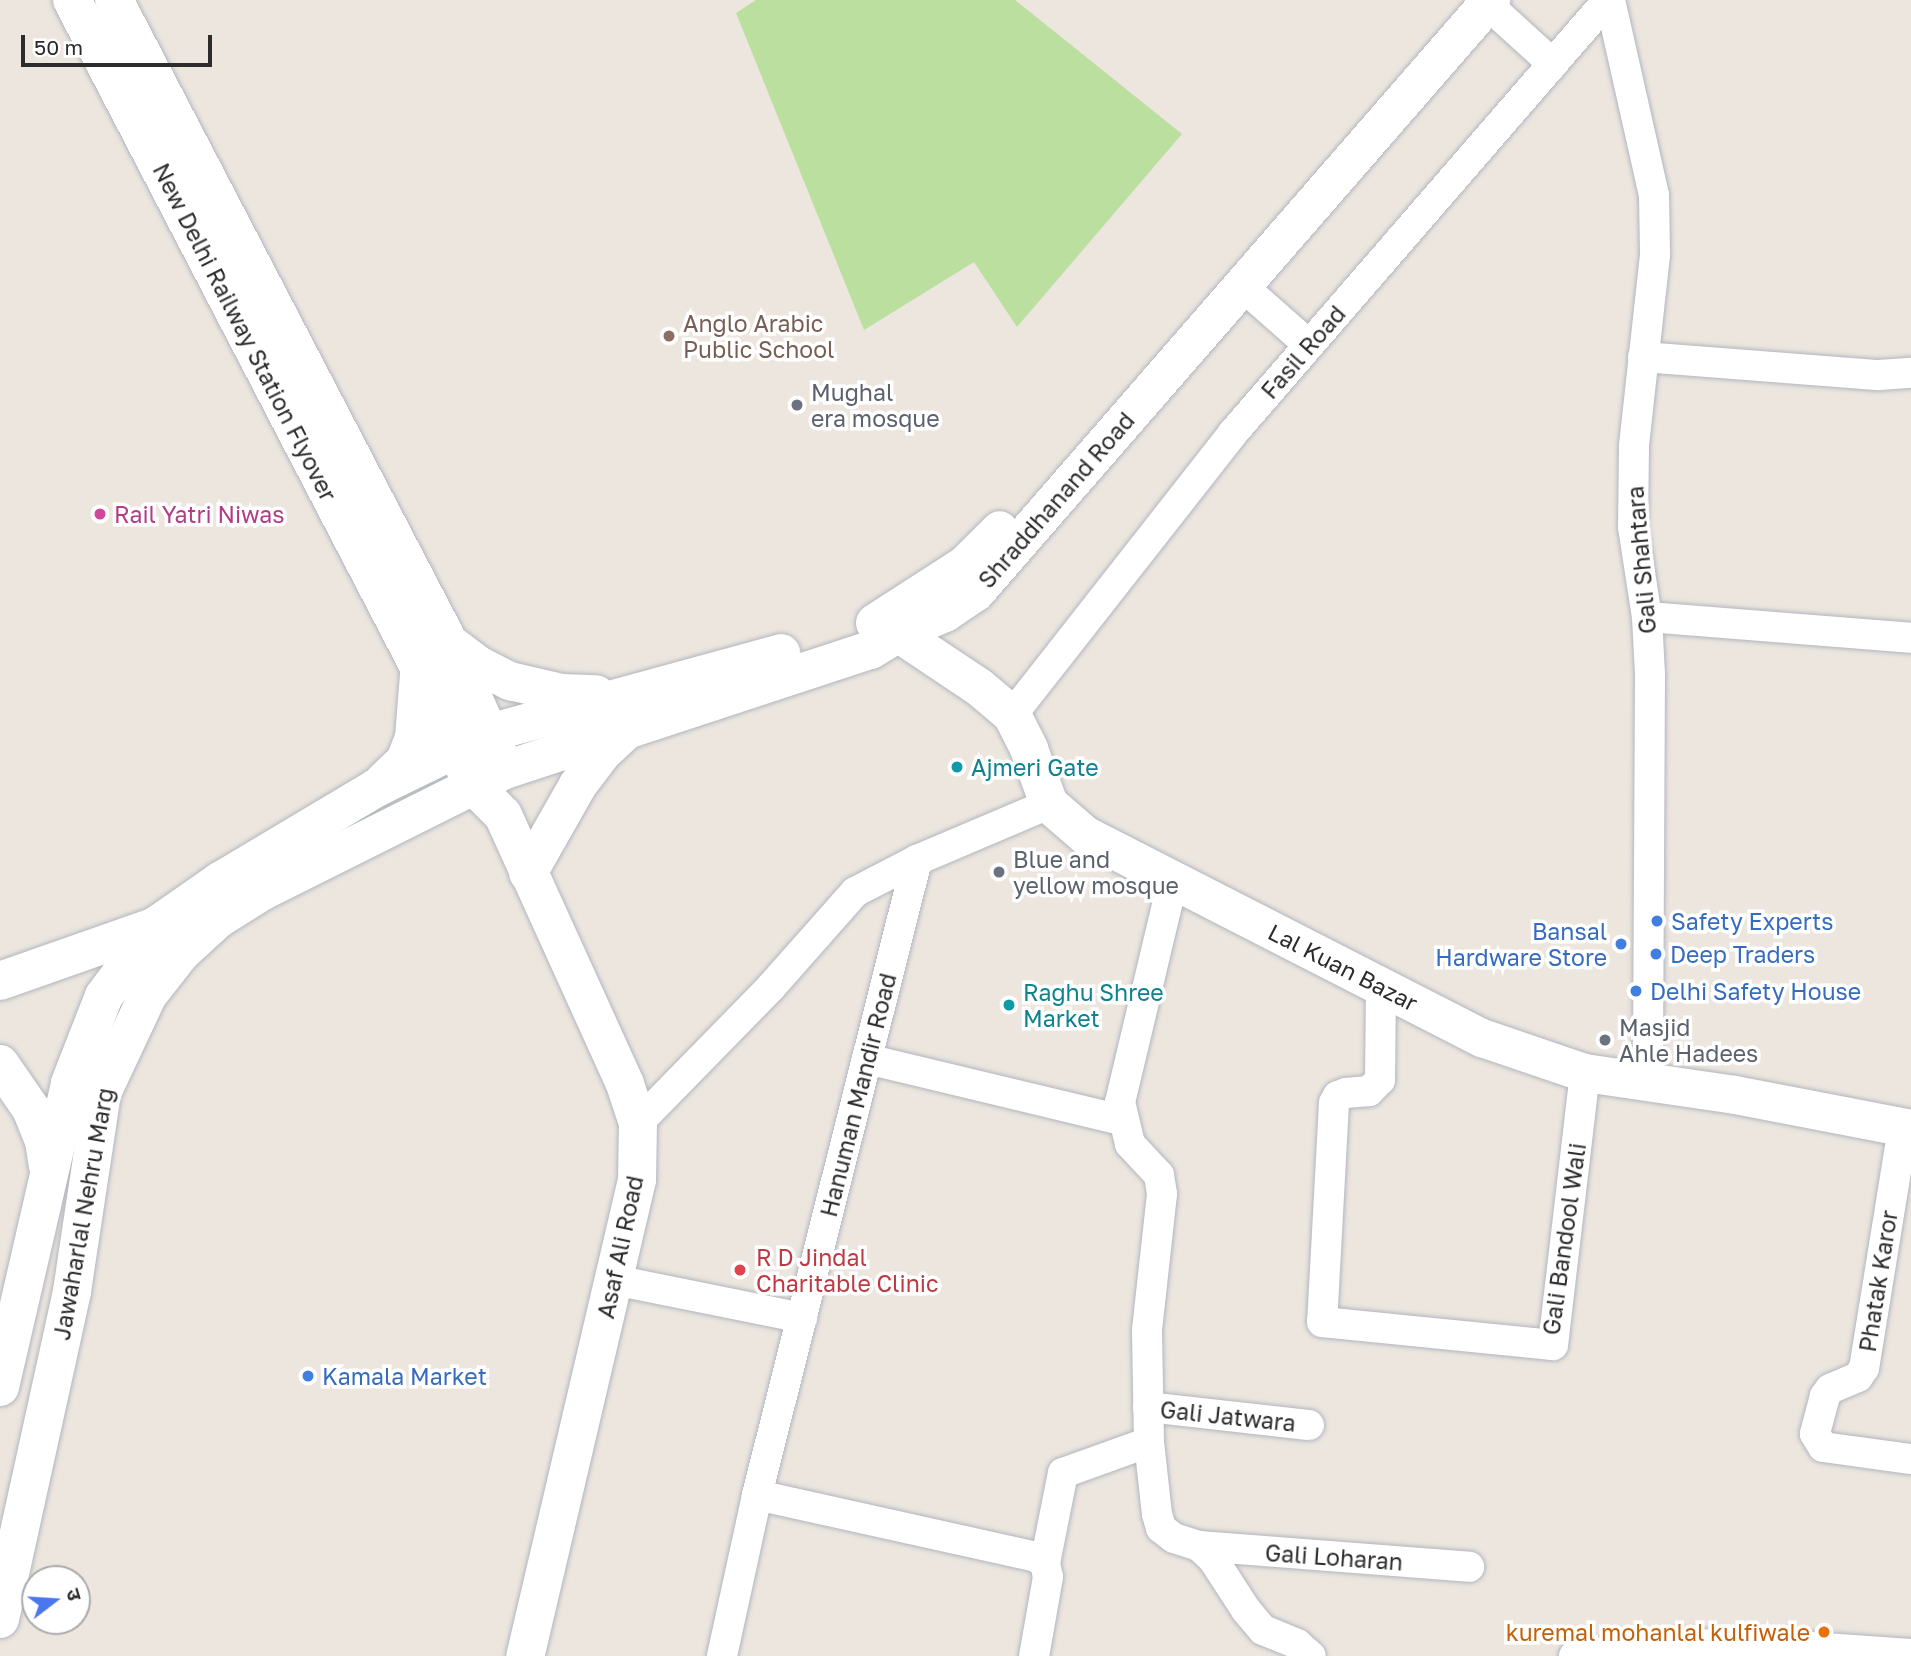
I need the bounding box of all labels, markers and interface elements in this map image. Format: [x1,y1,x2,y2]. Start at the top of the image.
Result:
scale bar [24,21,215,65]
text: 50 m [34,34,83,60]
street label: New Delhi Railway Station Flyover [148,159,342,505]
street label: Fasil Road [1255,300,1351,404]
place label: Anglo Arabic Public School [683,309,834,363]
marker: Anglo Arabic Public School [661,328,677,344]
place label: Mughal era mosque [811,378,940,432]
marker: Mughal era mosque [789,397,805,413]
street label: Shraddhanand Road [972,407,1140,593]
street label: Gali Shahtara [1621,485,1661,635]
place label: Rail Yatri Niwas [114,500,284,528]
marker: Rail Yatri Niwas [92,506,108,522]
place label: Ajmeri Gate [971,753,1099,781]
marker: Ajmeri Gate [949,759,965,775]
place label: Blue and yellow mosque [1013,845,1179,899]
marker: Blue and yellow mosque [991,864,1007,880]
place label: Safety Experts [1671,907,1833,935]
marker: Safety Experts [1649,913,1665,929]
place label: Bansal Hardware Store [1435,917,1607,971]
street label: Lal Kuan Bazar [1264,918,1422,1016]
marker: Bansal Hardware Store [1613,936,1629,952]
place label: Deep Traders [1670,940,1815,968]
marker: Deep Traders [1648,946,1664,962]
street label: Hanuman Mandir Road [814,970,902,1220]
place label: Delhi Safety House [1650,977,1861,1005]
place label: Raghu Shree Market [1023,978,1164,1032]
marker: Delhi Safety House [1628,983,1644,999]
marker: Raghu Shree Market [1001,997,1017,1013]
place label: Masjid Ahle Hadees [1619,1013,1758,1067]
marker: Masjid Ahle Hadees [1597,1032,1613,1048]
street label: Jawaharlal Nehru Marg [47,1086,119,1342]
street label: Gali Bandool Wali [1537,1141,1591,1337]
street label: Asaf Ali Road [591,1173,649,1321]
street label: Phatak Karor [1853,1208,1903,1354]
place label: R D Jindal Charitable Clinic [756,1243,938,1297]
marker: R D Jindal Charitable Clinic [730,1260,750,1280]
place label: Kamala Market [322,1362,487,1390]
marker: Kamala Market [300,1368,316,1384]
street label: Gali Jatwara [1159,1395,1297,1437]
street label: Gali Loharan [1264,1538,1404,1576]
north arrow [21,1565,91,1635]
text: उ [62,1586,87,1603]
place label: kuremal mohanlal kulfiwale [1506,1618,1810,1646]
marker: kuremal mohanlal kulfiwale [1816,1624,1832,1640]

